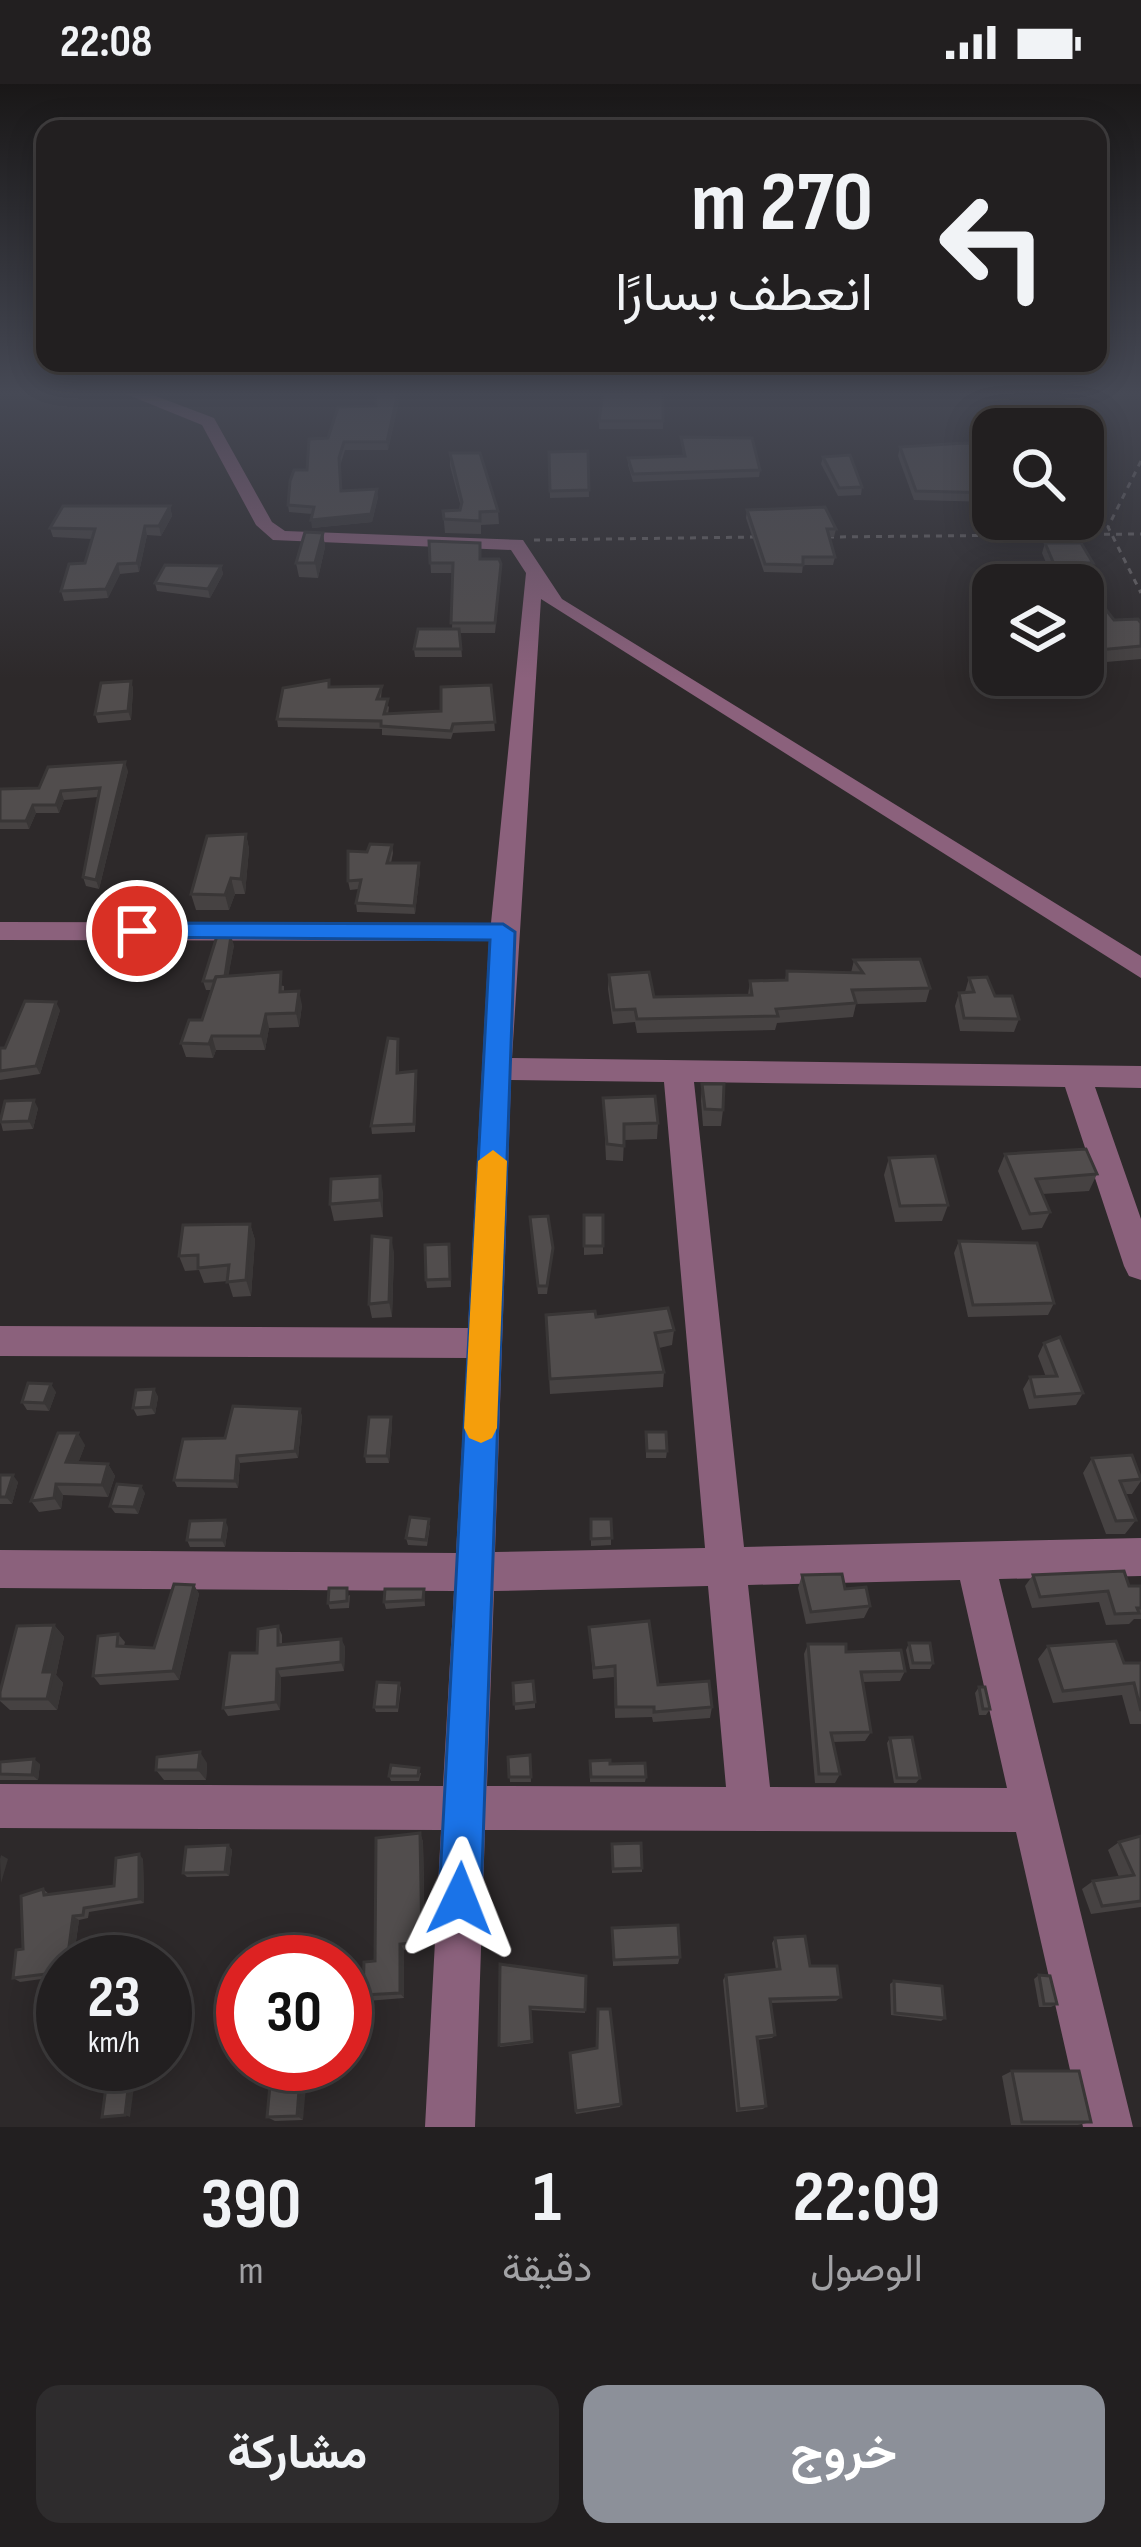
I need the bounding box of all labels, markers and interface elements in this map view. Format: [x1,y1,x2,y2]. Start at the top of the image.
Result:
text: 22:08 [60,15,152,70]
text: 270 m [691,153,873,254]
icon: left [915,168,1071,324]
text: انعطف يسارًا [615,261,873,326]
map controls [972,408,1104,696]
button: search [972,408,1104,540]
button: layers [972,564,1104,696]
pin [86,880,188,982]
icon: arrive [104,898,170,964]
position arrow [397,1836,523,1962]
speed limit sign: 30 [216,1935,372,2091]
text: 23 [87,1962,141,2034]
text: km/h [88,2025,140,2061]
text: 1 [533,2155,561,2242]
text: 22:09 [793,2155,940,2242]
text: 390 [201,2162,301,2249]
text: دقيقة [502,2246,592,2293]
text: الوصول [810,2246,923,2293]
text: m [238,2248,263,2295]
button: مشاركة [36,2385,559,2523]
button: خروج [583,2385,1105,2523]

